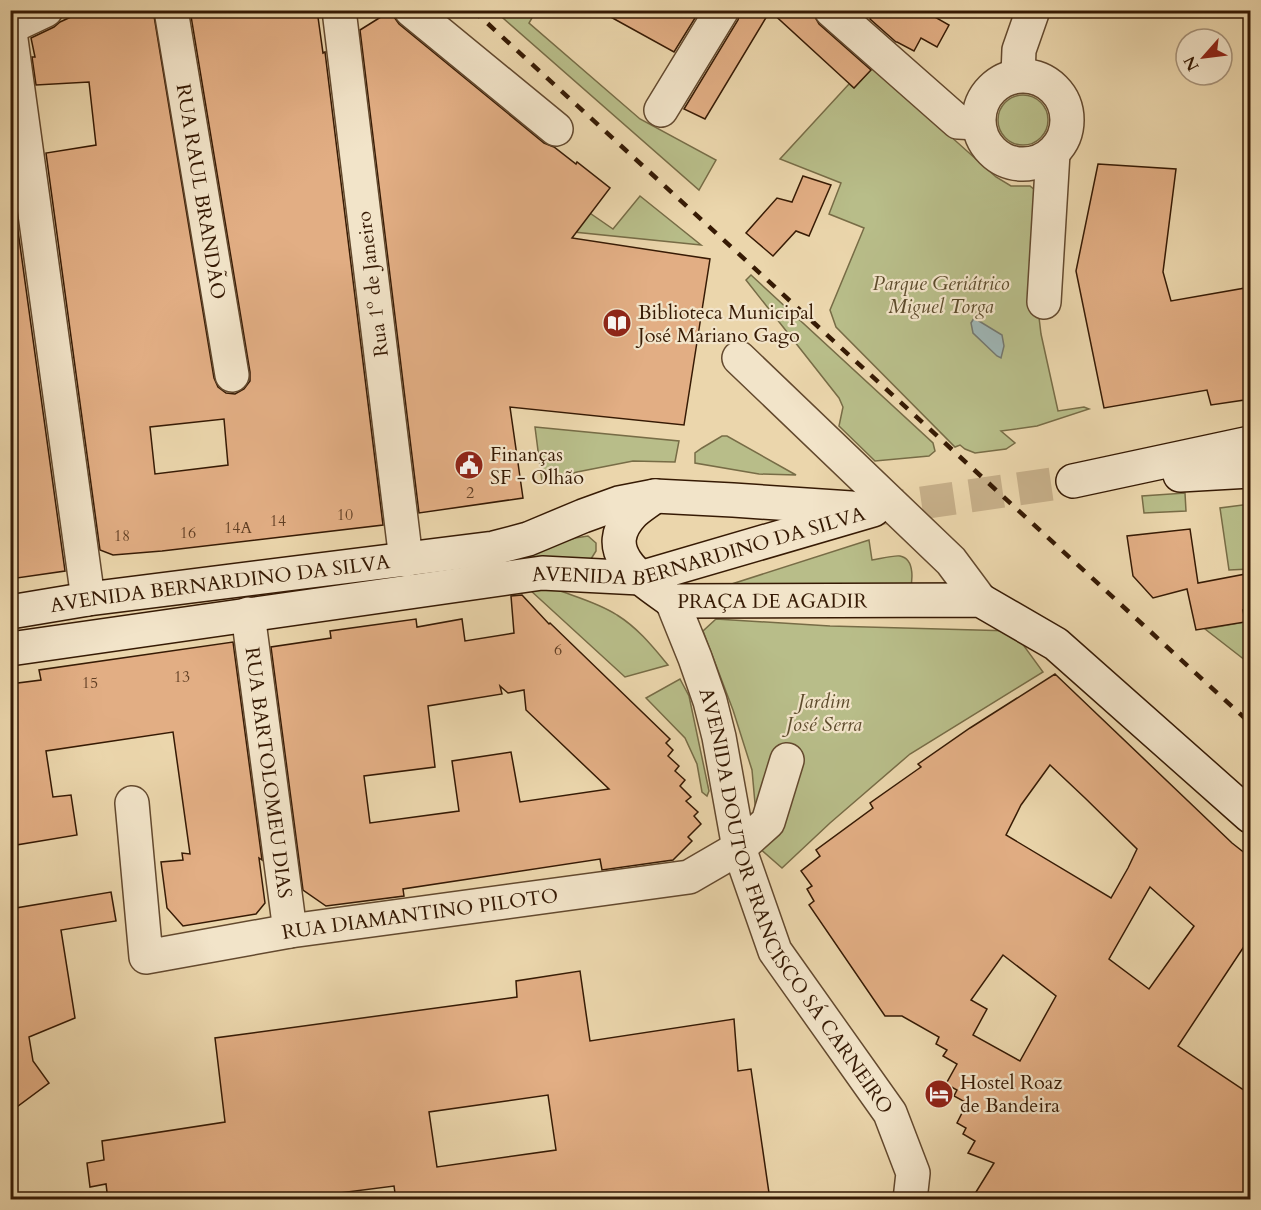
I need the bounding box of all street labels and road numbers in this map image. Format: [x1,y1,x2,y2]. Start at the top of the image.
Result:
street label: RUA RAUL BRANDÃO [170,82,232,301]
street label: Rua 1º de Janeiro [350,209,395,358]
street label: AVENIDA BERNARDINO DA SILVA [530,500,869,592]
street label: AVENIDA BERNARDINO DA SILVA [48,548,392,619]
street label: PRAÇA DE AGADIR [677,587,867,615]
street label: RUA BARTOLOMEU DIAS [239,645,299,900]
street label: AVENIDA DOUTOR FRANCISCO SÁ CARNEIRO [692,684,899,1119]
street label: RUA DIAMANTINO PILOTO [280,882,560,946]

